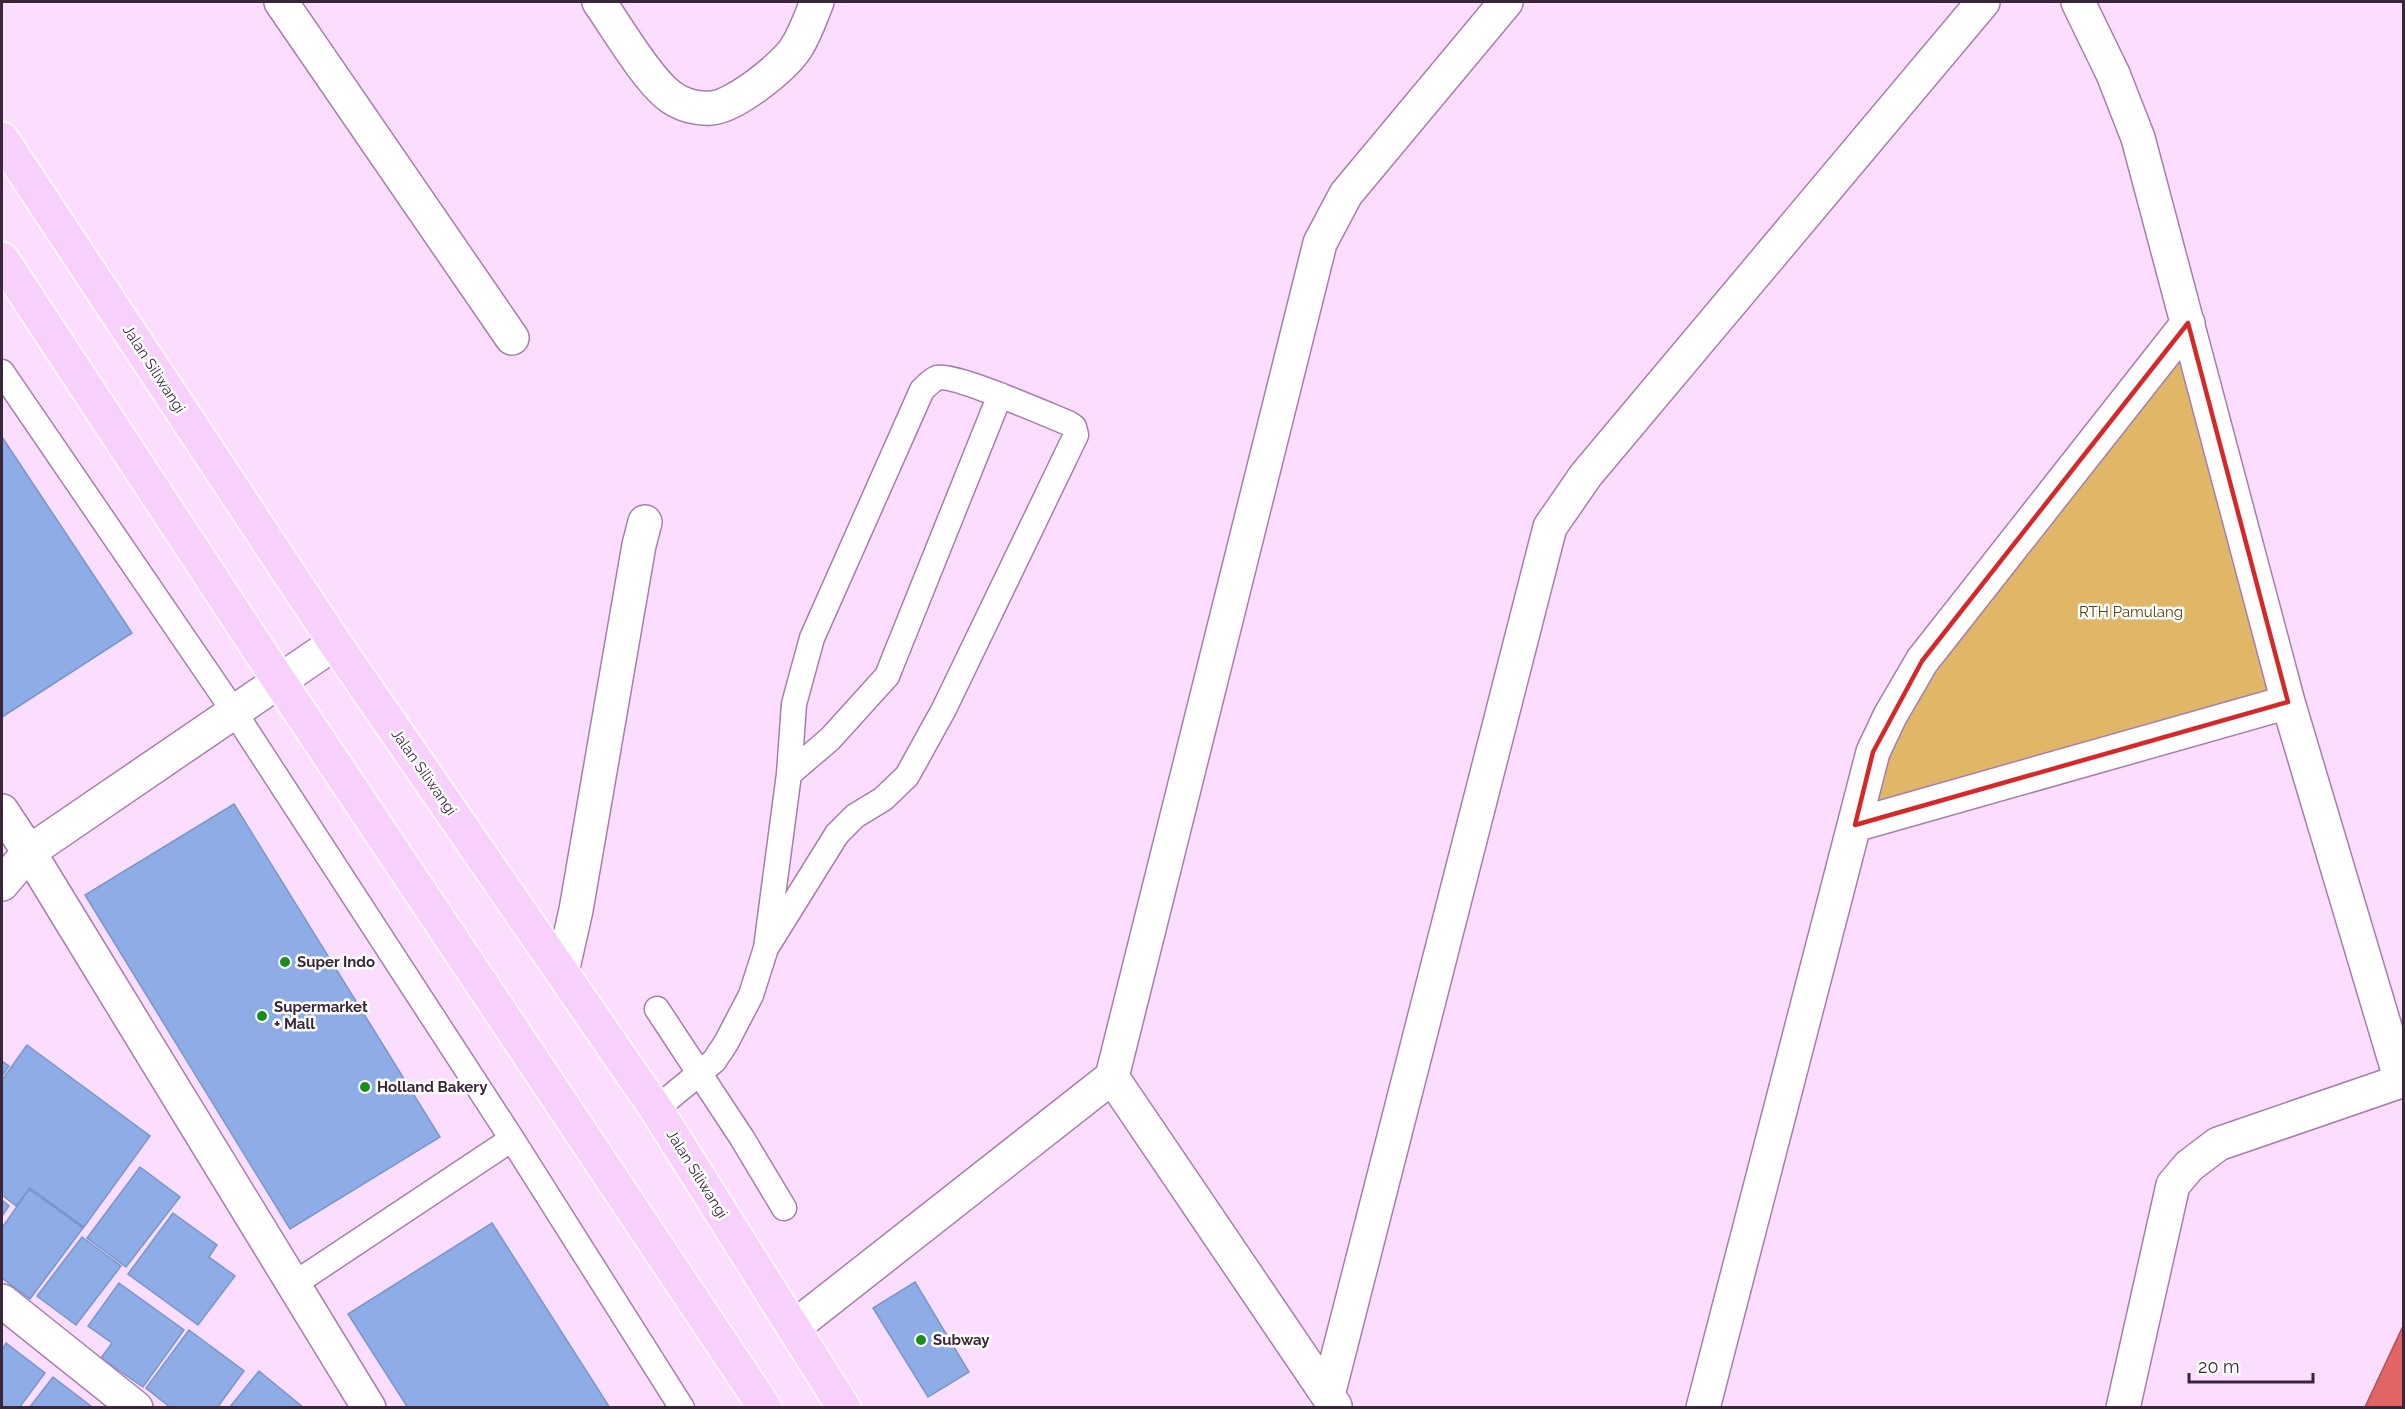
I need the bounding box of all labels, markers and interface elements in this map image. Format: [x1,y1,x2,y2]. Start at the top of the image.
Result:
street label: Jalan Siliwangi [119,322,189,416]
park label: RTH Pamulang [2079,603,2183,621]
street label: Jalan Siliwangi [388,725,460,819]
place label: Super Indo [297,953,375,971]
marker: Super Indo [278,955,292,969]
place label: Supermarket + Mall [274,998,368,1033]
marker: Supermarket + Mall [255,1009,269,1023]
place label: Holland Bakery [377,1078,488,1096]
marker: Holland Bakery [358,1080,372,1094]
street label: Jalan Siliwangi [663,1126,731,1222]
place label: Subway [933,1331,990,1349]
marker: Subway [914,1333,928,1347]
scale bar [2189,1346,2314,1384]
text: 20 m [2198,1356,2240,1377]

